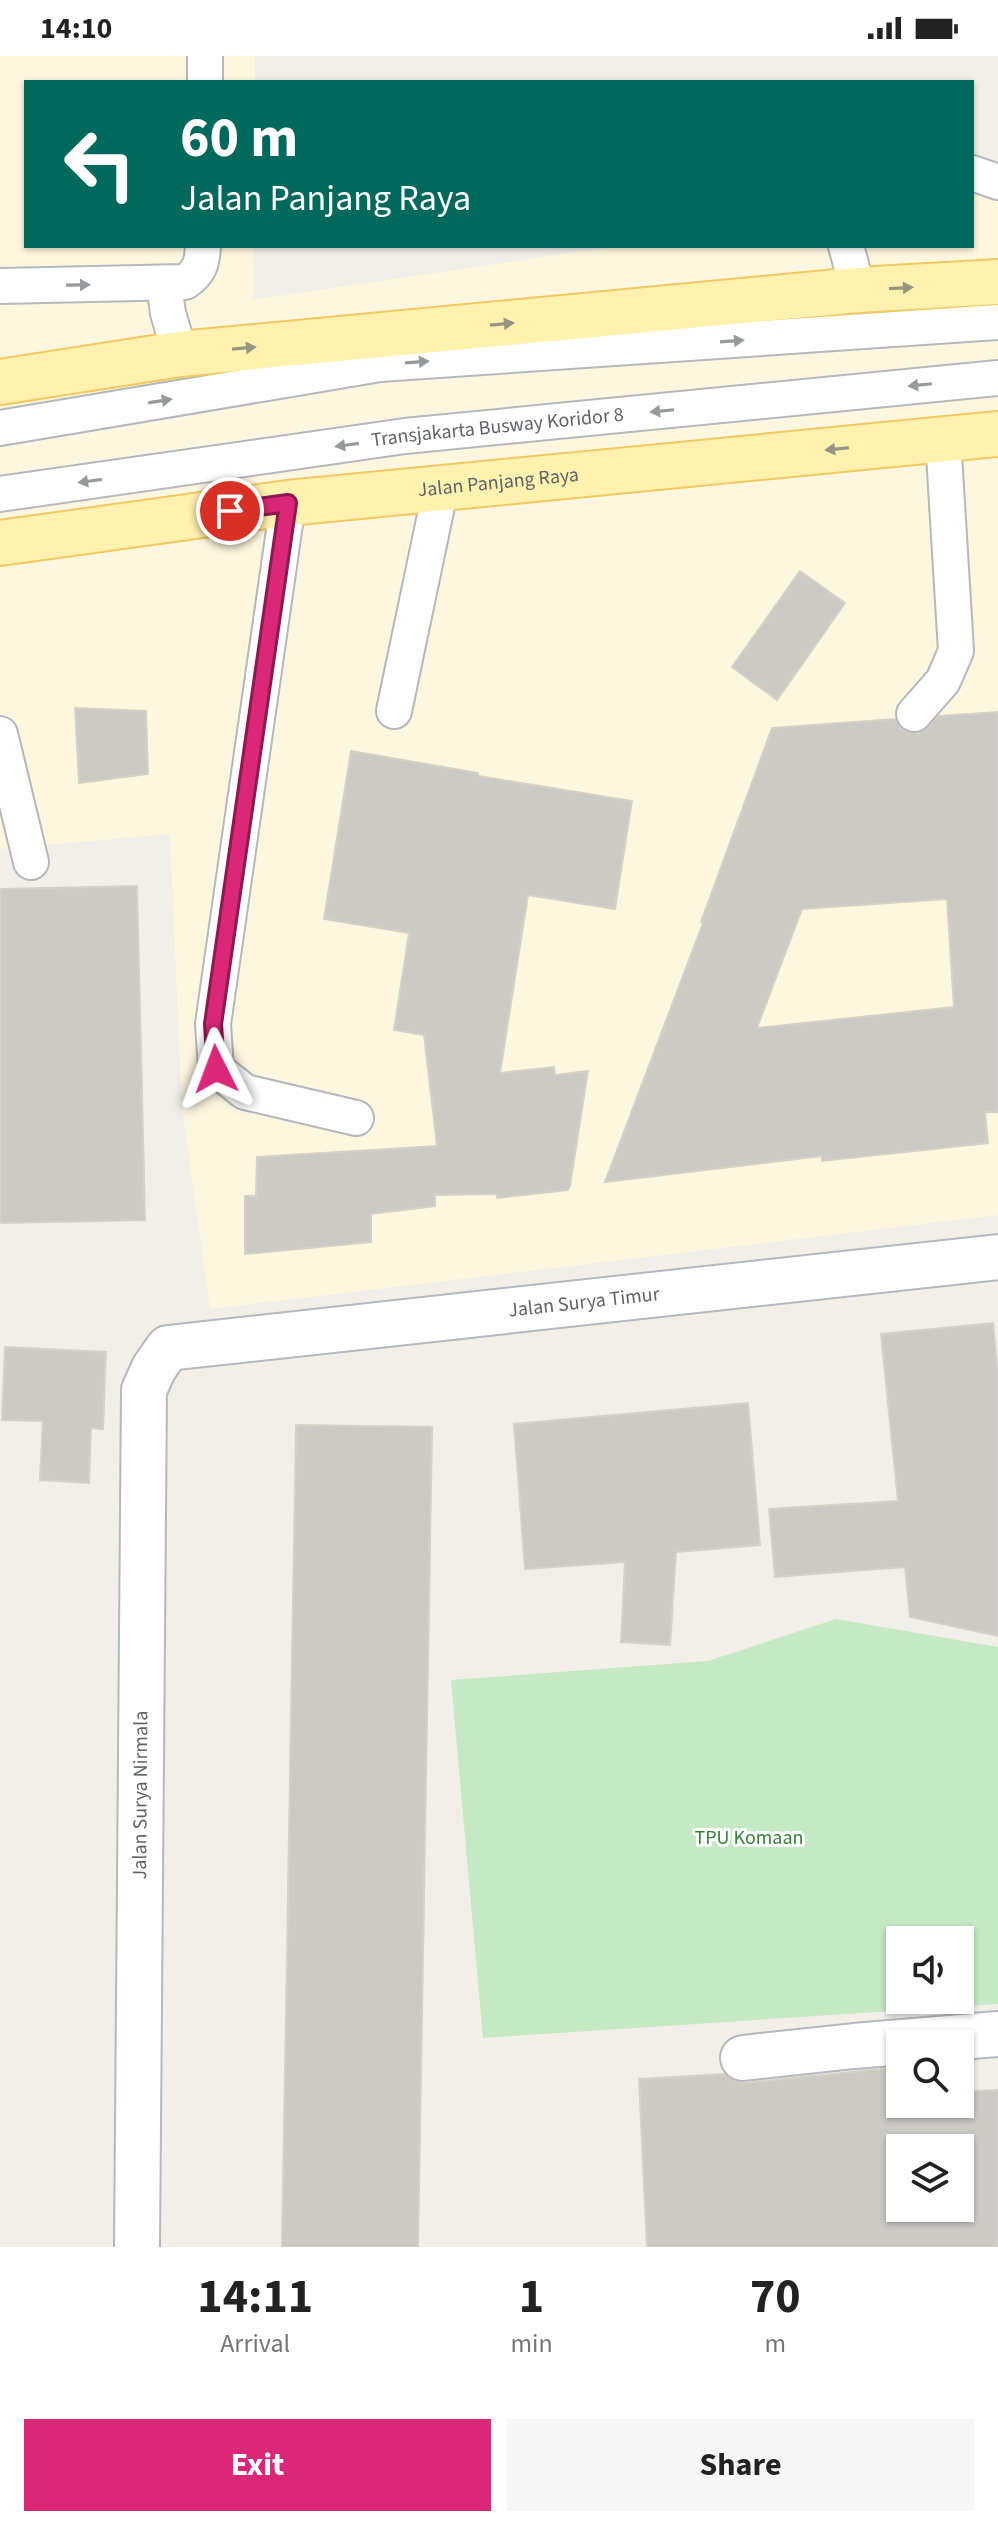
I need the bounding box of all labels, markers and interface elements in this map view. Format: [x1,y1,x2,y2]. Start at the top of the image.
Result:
text: 14:10 [40,7,112,50]
text: 60 m [180,99,298,178]
icon: left [48,112,152,216]
text: Jalan Panjang Raya [180,173,471,224]
one-way arrow [66,279,91,291]
one-way arrow [889,281,914,294]
one-way arrow [490,317,515,330]
one-way arrow [720,334,745,347]
one-way arrow [231,341,256,354]
one-way arrow [405,355,430,368]
one-way arrow [907,379,932,392]
one-way arrow [148,395,173,407]
street label: Transjakarta Busway Koridor 8 [369,401,625,455]
one-way arrow [649,404,674,417]
one-way arrow [335,438,360,451]
one-way arrow [824,442,849,455]
street label: Jalan Panjang Raya [416,461,580,504]
one-way arrow [77,475,102,488]
pin [196,477,264,545]
icon: arrive [208,489,252,533]
position arrow [174,1027,258,1111]
street label: Jalan Surya Timur [507,1280,661,1325]
street label: Jalan Surya Nirmala [126,1711,155,1879]
park label: TPU Komaan [695,1824,803,1852]
map controls [886,1926,974,2222]
button: sound [886,1926,974,2014]
button: search [886,2030,974,2118]
button: layers [886,2134,974,2222]
text: 14:11 [197,2263,313,2331]
text: 1 [519,2263,544,2331]
text: 70 [750,2263,801,2331]
text: Arrival [220,2325,290,2362]
text: min [510,2325,553,2362]
text: m [765,2325,786,2362]
button: Exit [24,2419,491,2511]
button: Share [507,2419,974,2511]

